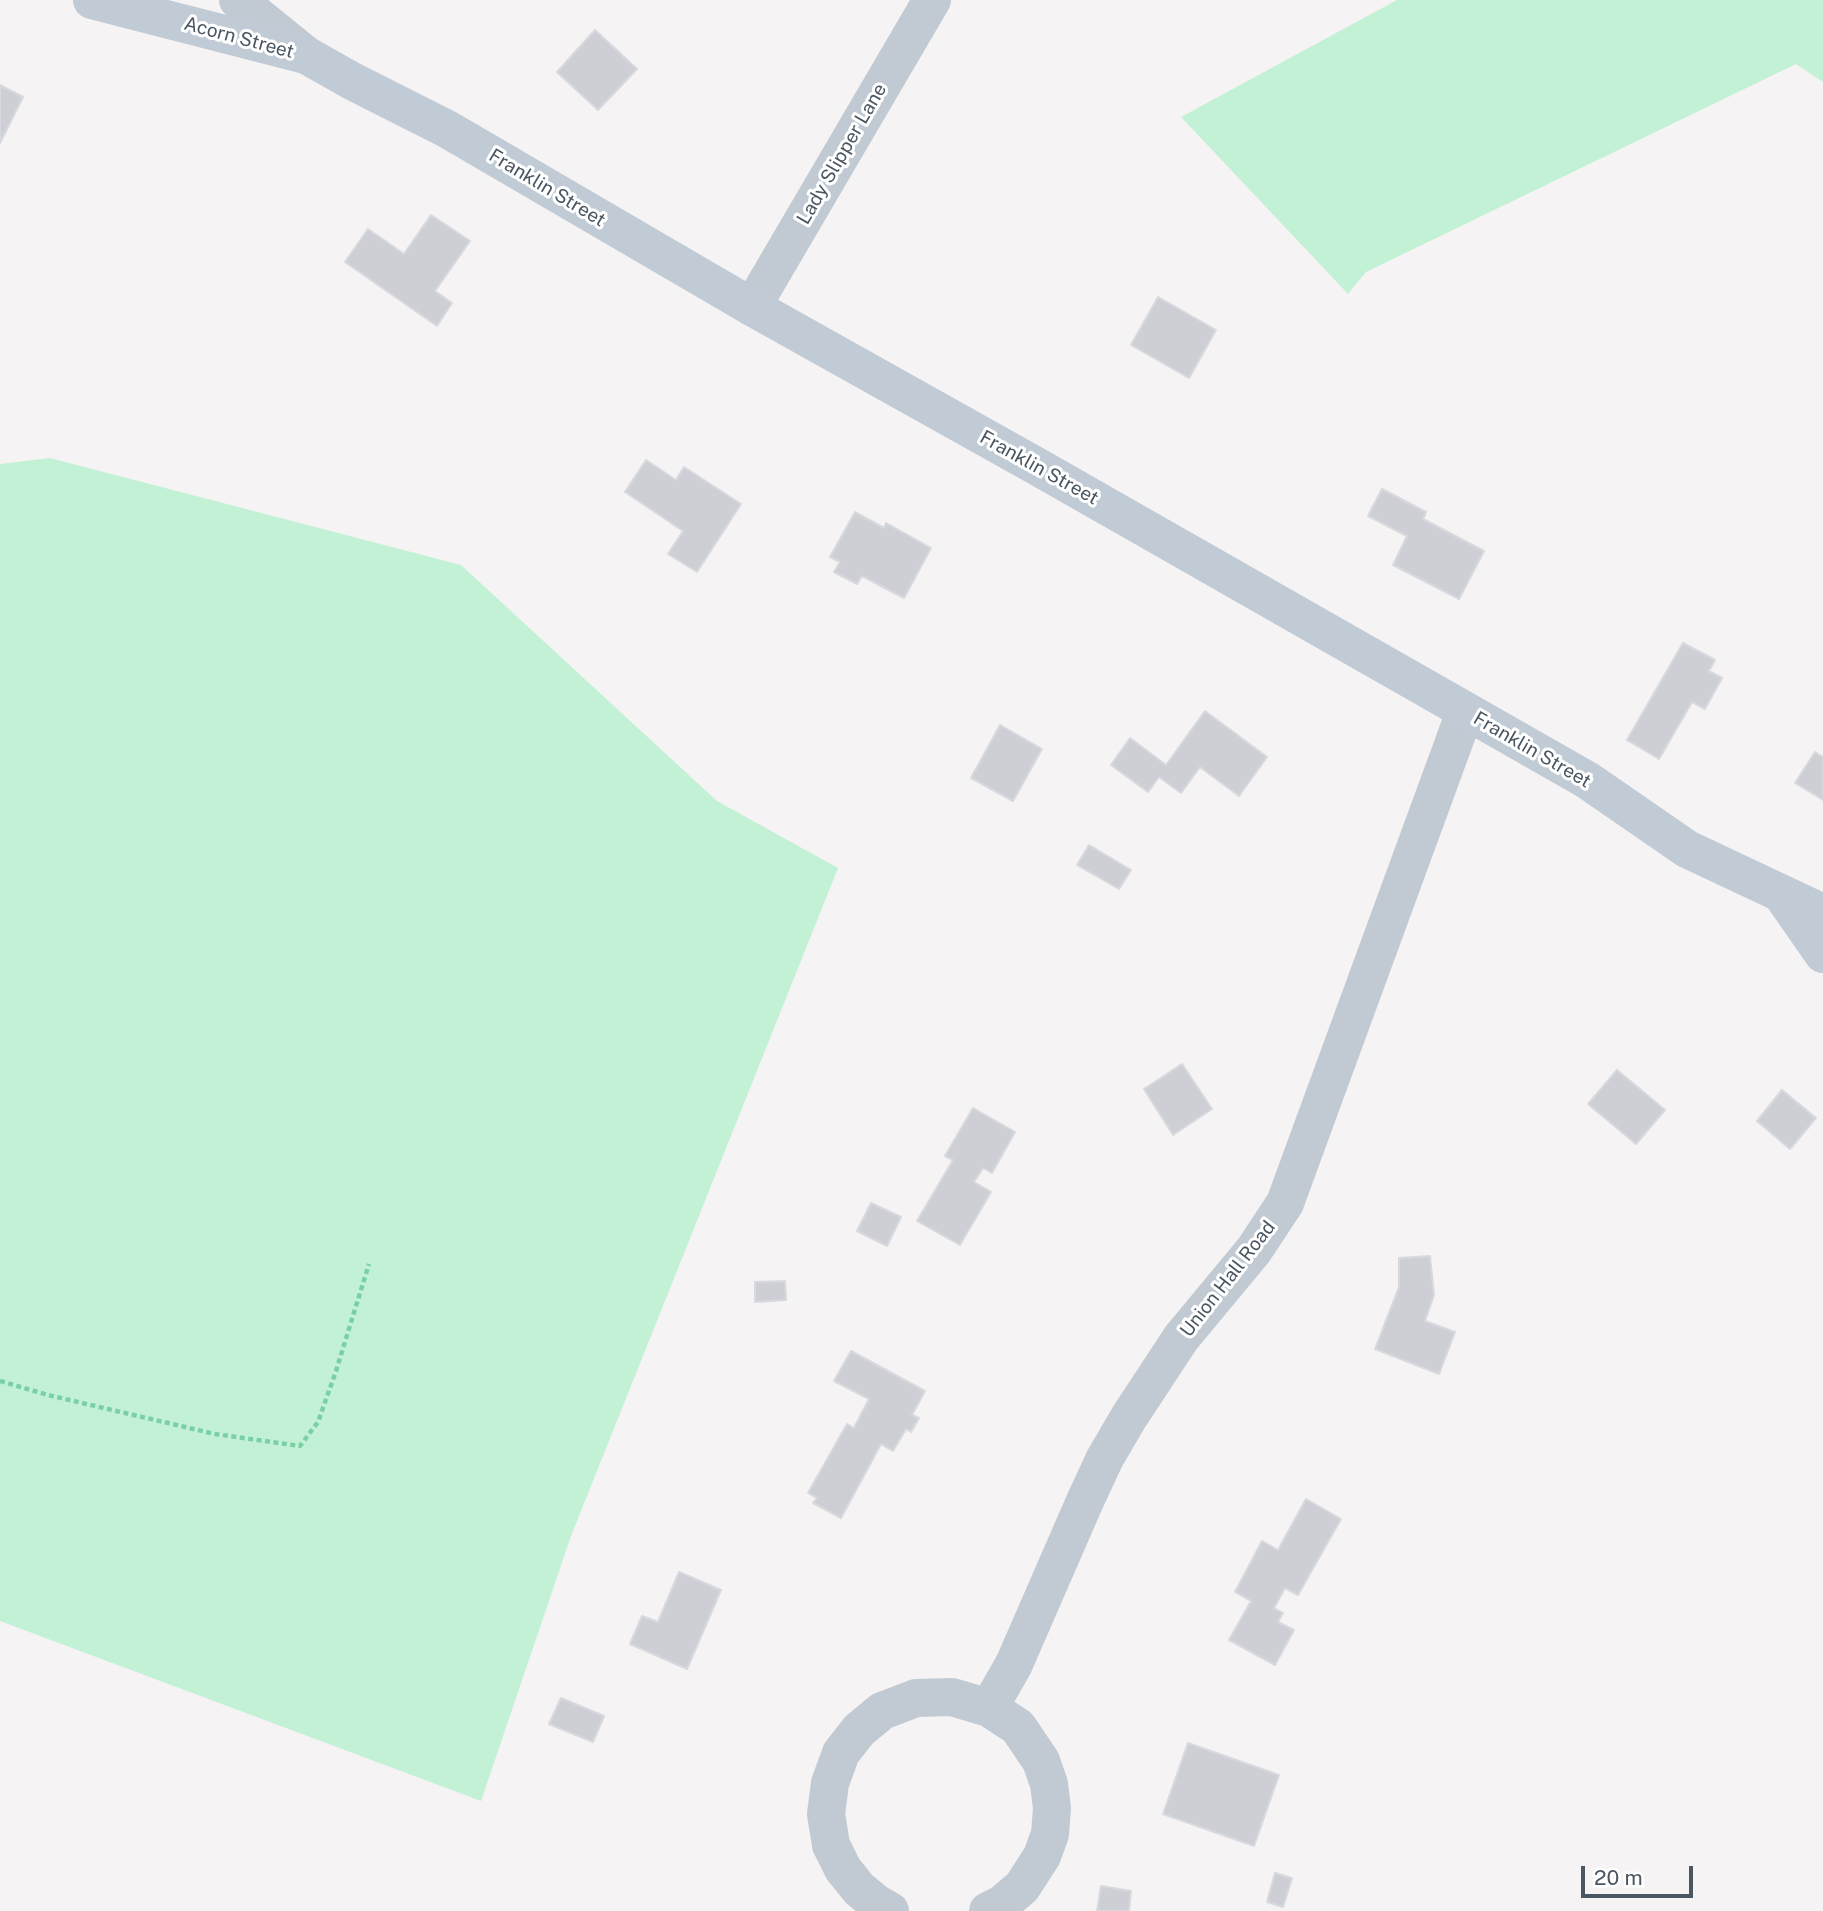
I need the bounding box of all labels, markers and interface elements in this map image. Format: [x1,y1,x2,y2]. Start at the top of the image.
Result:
street label: Acorn Street [182,12,296,64]
street label: Lady Slipper Lane [792,80,892,228]
street label: Franklin Street [485,144,609,232]
street label: Franklin Street [976,426,1102,510]
street label: Franklin Street [1469,707,1595,793]
street label: Union Hall Road [1176,1216,1280,1342]
scale bar [1585,1852,1697,1896]
text: 20 m [1594,1865,1643,1890]

